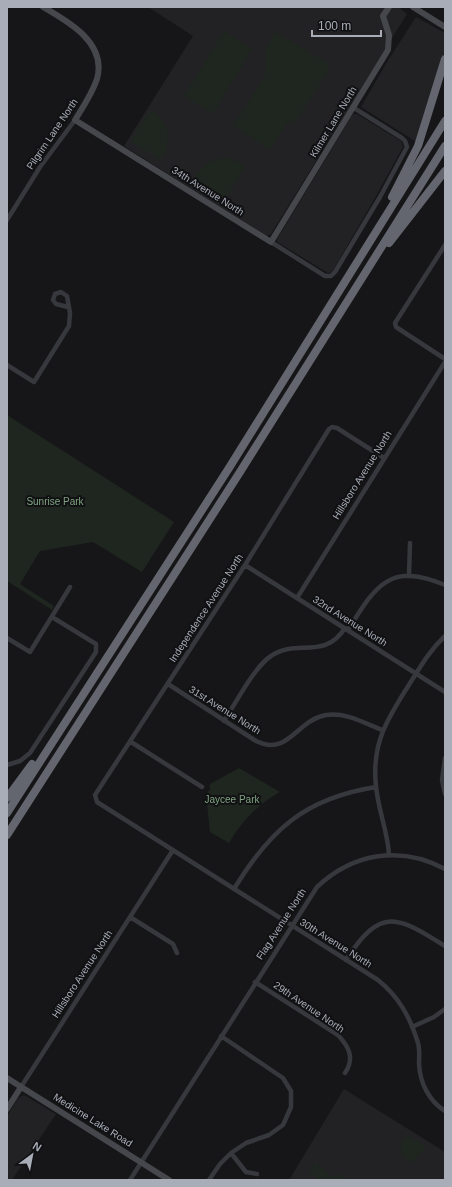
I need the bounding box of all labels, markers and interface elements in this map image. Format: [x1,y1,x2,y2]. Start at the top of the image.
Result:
scale bar [312,12,381,38]
text: 100 m [318,19,351,33]
street label: Kilmer Lane North [308,85,358,159]
street label: Pilgrim Lane North [24,97,80,171]
street label: 34th Avenue North [170,164,246,218]
street label: Hillsboro Avenue North [330,429,394,521]
park label: Sunrise Park [26,496,85,507]
street label: Independence Avenue North [167,552,245,664]
street label: 32nd Avenue North [311,594,389,648]
street label: 31st Avenue North [187,684,263,736]
park label: Jaycee Park [204,794,261,805]
street label: Flag Avenue North [254,886,308,962]
street label: 30th Avenue North [298,916,374,970]
street label: Hillsboro Avenue North [50,928,114,1020]
street label: 29th Avenue North [272,979,346,1035]
street label: Medicine Lake Road [51,1091,135,1149]
north arrow [12,1135,52,1175]
text: N [31,1139,44,1154]

